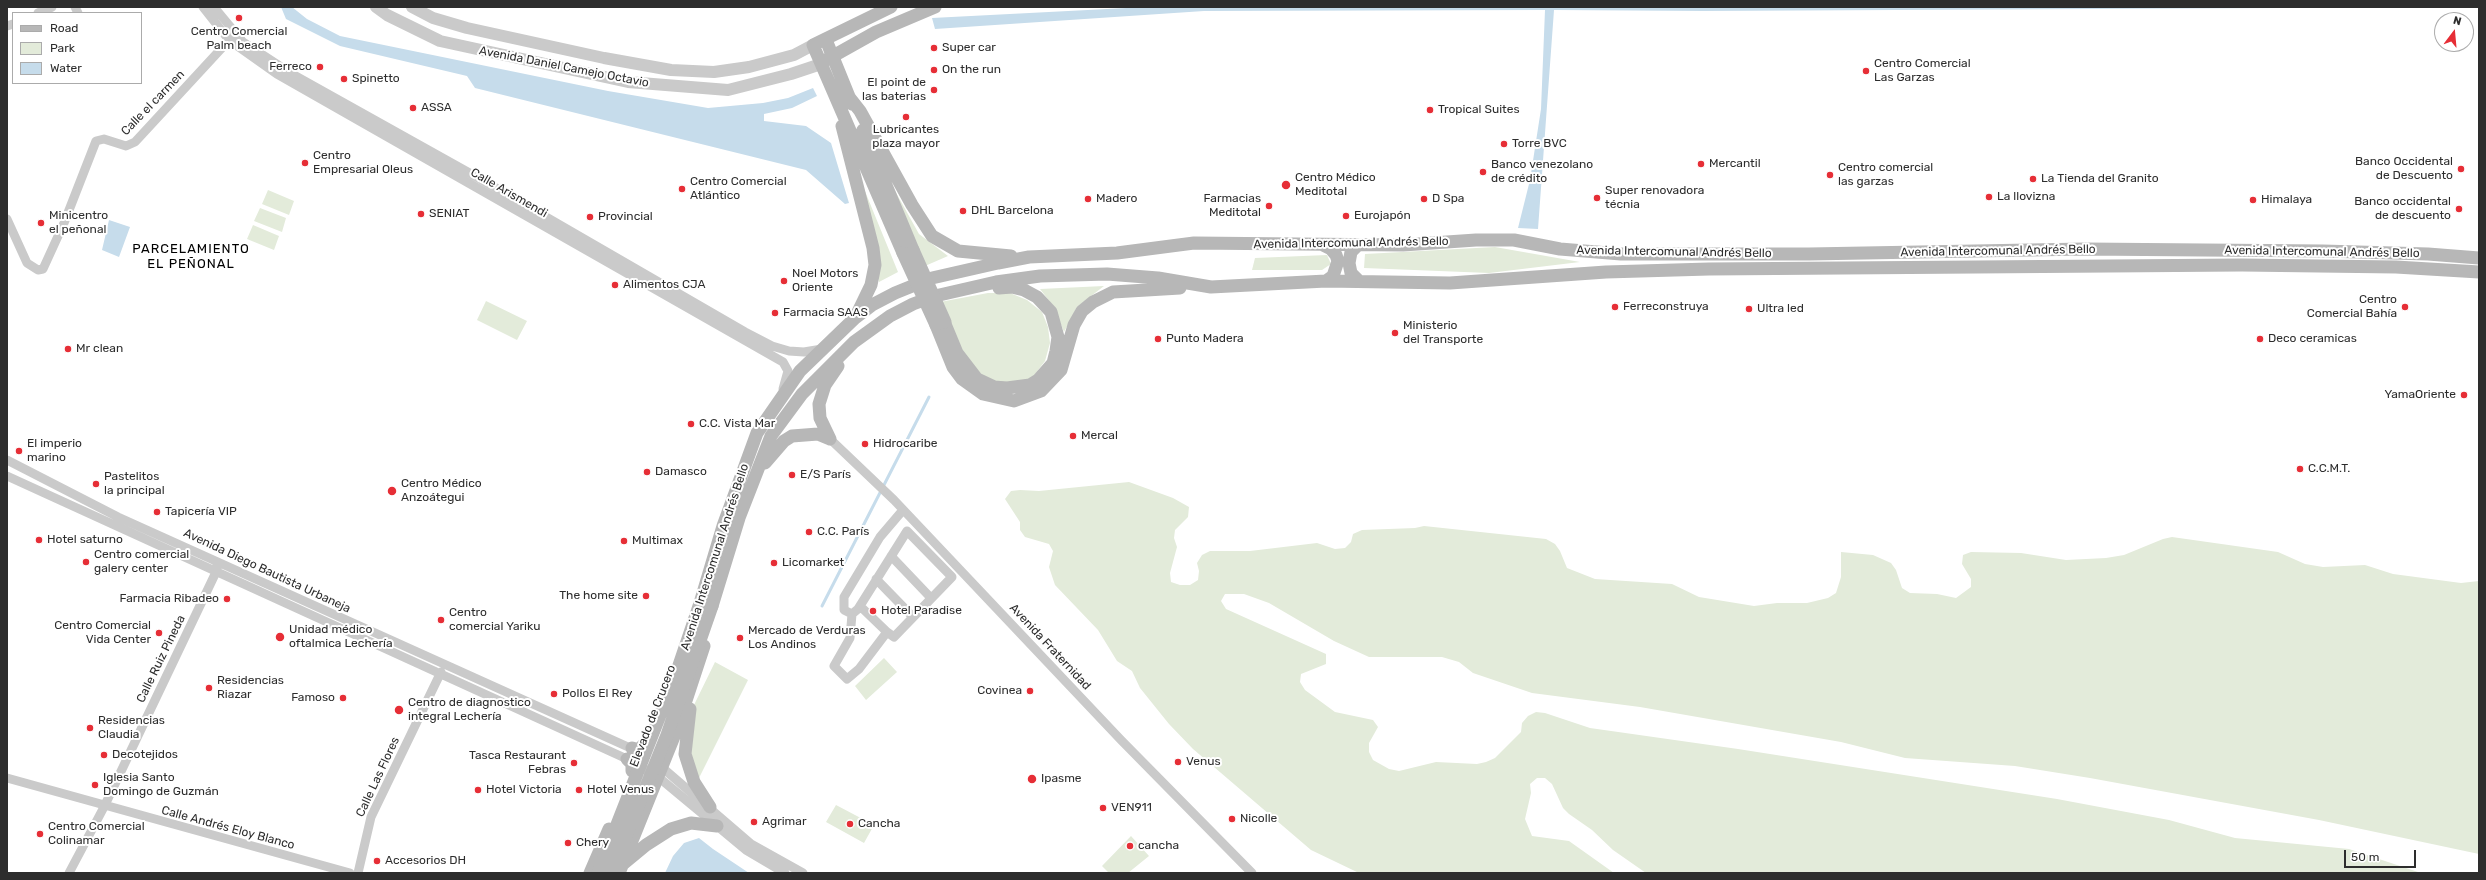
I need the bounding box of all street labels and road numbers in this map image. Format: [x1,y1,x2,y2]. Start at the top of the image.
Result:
street label: Avenida Daniel Camejo Octavio [478,43,650,91]
street label: Calle el carmen [118,67,188,139]
street label: Calle Arismendi [468,165,550,221]
street label: Avenida Intercomunal Andrés Bello [1253,234,1449,252]
street label: Avenida Intercomunal Andrés Bello [1900,242,2096,260]
street label: Avenida Intercomunal Andrés Bello [1576,243,1772,261]
street label: Avenida Intercomunal Andrés Bello [2224,243,2420,261]
street label: Avenida Intercomunal Andrés Bello [678,462,752,652]
street label: Avenida Diego Bautista Urbaneja [181,526,353,616]
street label: Avenida Fraternidad [1006,601,1094,693]
street label: Calle Ruiz Pineda [134,613,188,705]
street label: Elevado de Crucero [627,663,679,769]
street label: Calle Las Flores [353,735,403,819]
street label: Calle Andrés Eloy Blanco [160,803,296,853]

